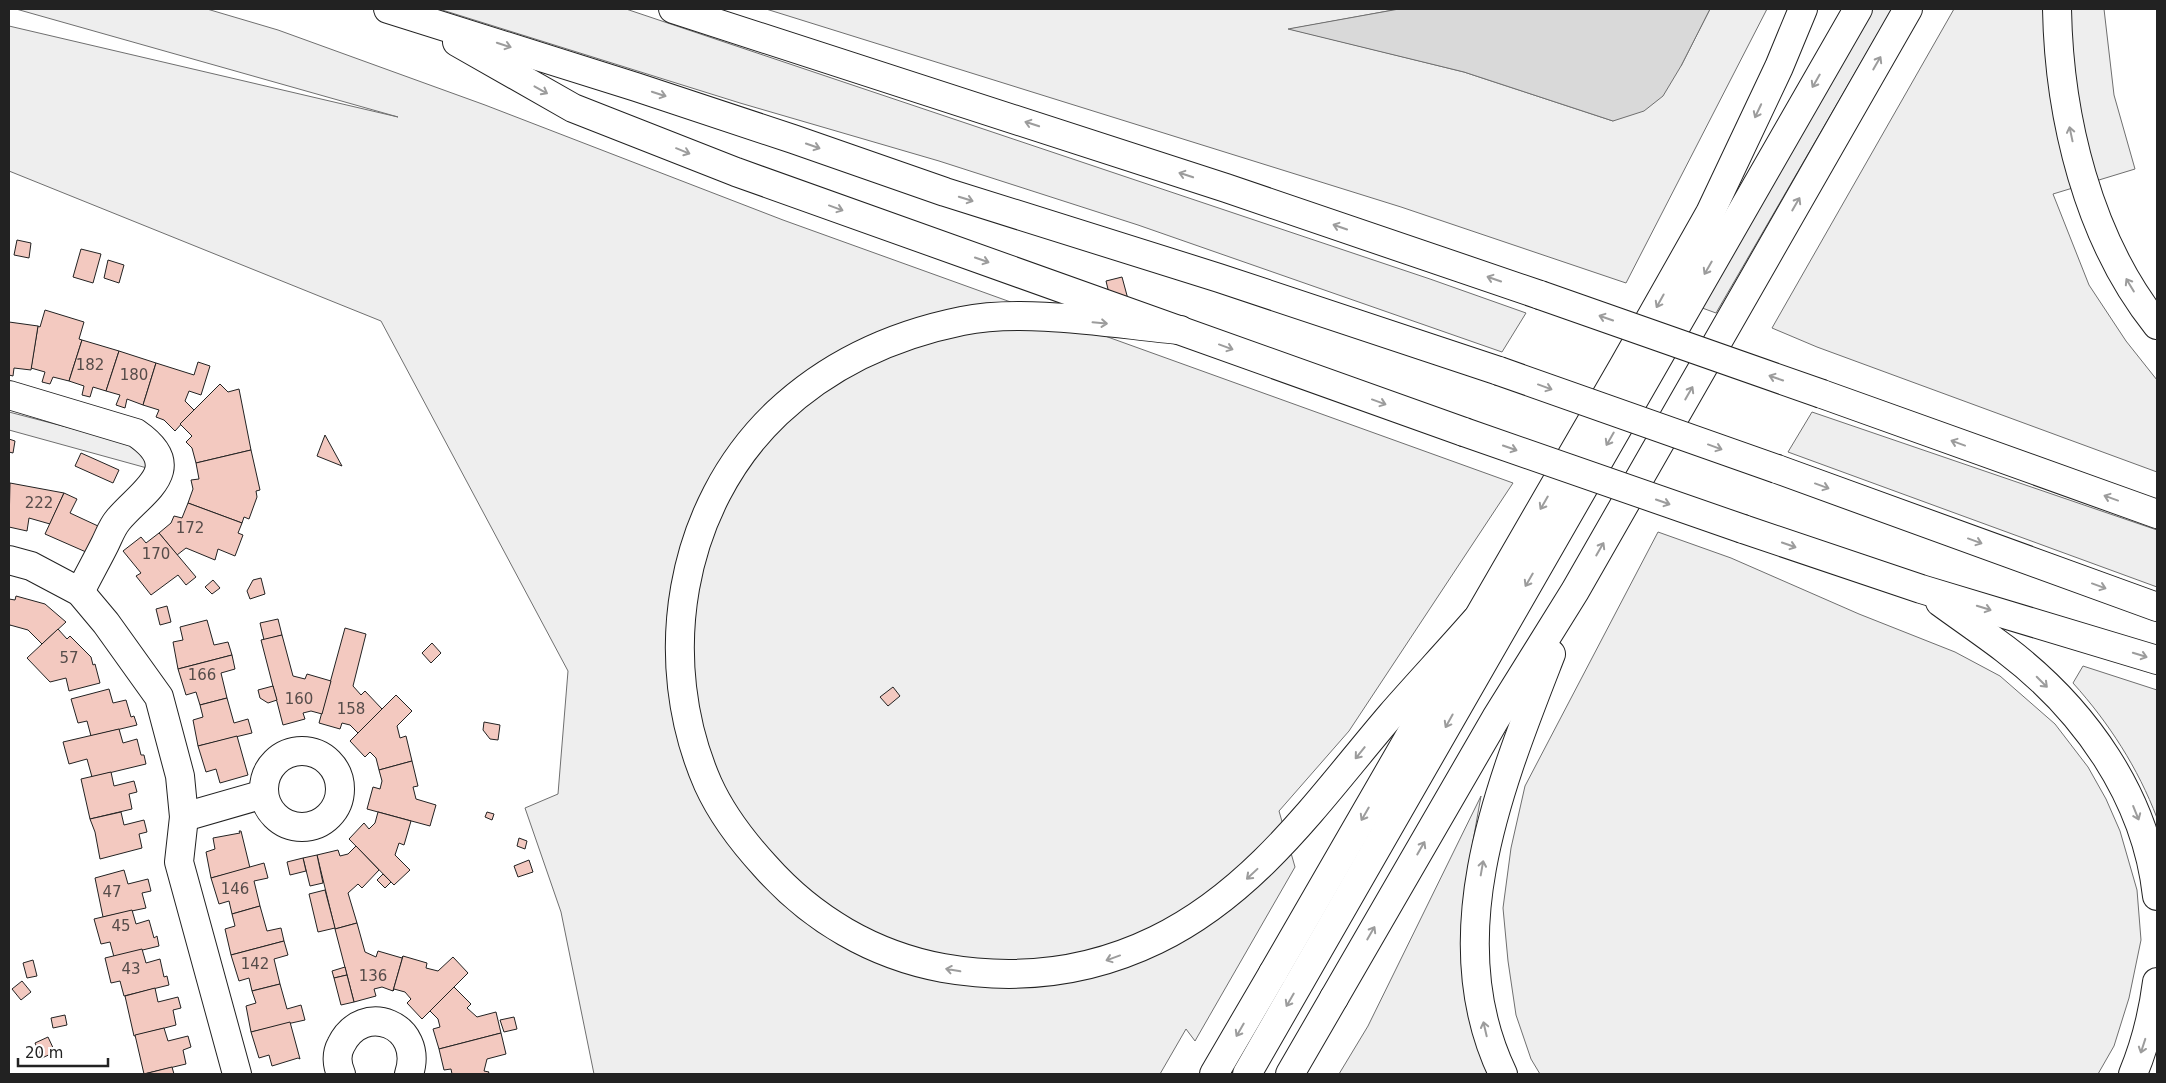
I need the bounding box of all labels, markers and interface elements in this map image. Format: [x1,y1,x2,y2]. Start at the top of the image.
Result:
one-way arrow [496,41,511,50]
one-way arrow [1873,56,1882,71]
one-way arrow [1810,74,1820,88]
one-way arrow [534,85,549,95]
one-way arrow [650,90,666,100]
one-way arrow [1752,103,1762,118]
one-way arrow [1024,118,1040,128]
one-way arrow [2066,127,2075,143]
one-way arrow [805,141,821,151]
one-way arrow [675,147,690,156]
one-way arrow [1178,169,1194,179]
one-way arrow [958,194,974,204]
one-way arrow [1792,197,1802,212]
one-way arrow [827,204,843,213]
one-way arrow [1333,222,1348,231]
one-way arrow [974,256,989,265]
one-way arrow [1703,260,1713,274]
one-way arrow [1486,274,1502,284]
one-way arrow [2125,278,2135,292]
one-way arrow [1655,293,1664,308]
one-way arrow [1599,313,1614,322]
one-way arrow [1092,318,1108,328]
one-way arrow [1217,343,1233,352]
house number: 182 [76,356,104,374]
house number: 180 [120,366,148,384]
one-way arrow [1768,372,1784,382]
one-way arrow [1537,383,1552,392]
one-way arrow [1684,386,1694,400]
one-way arrow [1370,398,1386,407]
one-way arrow [1605,431,1614,446]
one-way arrow [1951,438,1967,447]
one-way arrow [1706,443,1722,452]
one-way arrow [1501,444,1517,453]
one-way arrow [1814,482,1830,491]
one-way arrow [2104,493,2120,502]
house number: 222 [25,494,53,512]
one-way arrow [1539,495,1549,509]
one-way arrow [1655,497,1671,507]
house number: 172 [176,519,204,537]
one-way arrow [1967,537,1982,546]
one-way arrow [1781,540,1797,550]
one-way arrow [1595,542,1605,557]
house number: 170 [142,545,170,563]
one-way arrow [1524,572,1534,586]
one-way arrow [2090,582,2106,591]
one-way arrow [1976,604,1992,614]
house number: 57 [59,649,79,667]
one-way arrow [2131,650,2147,660]
house number: 166 [188,666,216,684]
one-way arrow [2036,676,2048,688]
house number: 160 [285,690,313,708]
house number: 158 [337,700,365,718]
one-way arrow [1443,713,1453,728]
one-way arrow [1354,747,1365,760]
one-way arrow [2132,805,2141,820]
one-way arrow [1360,806,1370,821]
one-way arrow [1416,841,1426,855]
one-way arrow [1478,860,1488,876]
one-way arrow [1245,868,1258,880]
house number: 146 [221,880,249,898]
house number: 47 [102,883,122,901]
house number: 45 [111,917,131,935]
one-way arrow [1367,926,1377,940]
one-way arrow [1106,954,1122,963]
house number: 142 [241,955,269,973]
house number: 43 [121,960,141,978]
one-way arrow [946,964,962,974]
house number: 136 [359,967,387,985]
one-way arrow [1284,992,1294,1007]
one-way arrow [1480,1021,1489,1037]
one-way arrow [1235,1022,1245,1037]
scale bar [18,1036,108,1068]
one-way arrow [2138,1037,2147,1053]
text: 20 m [25,1044,63,1062]

